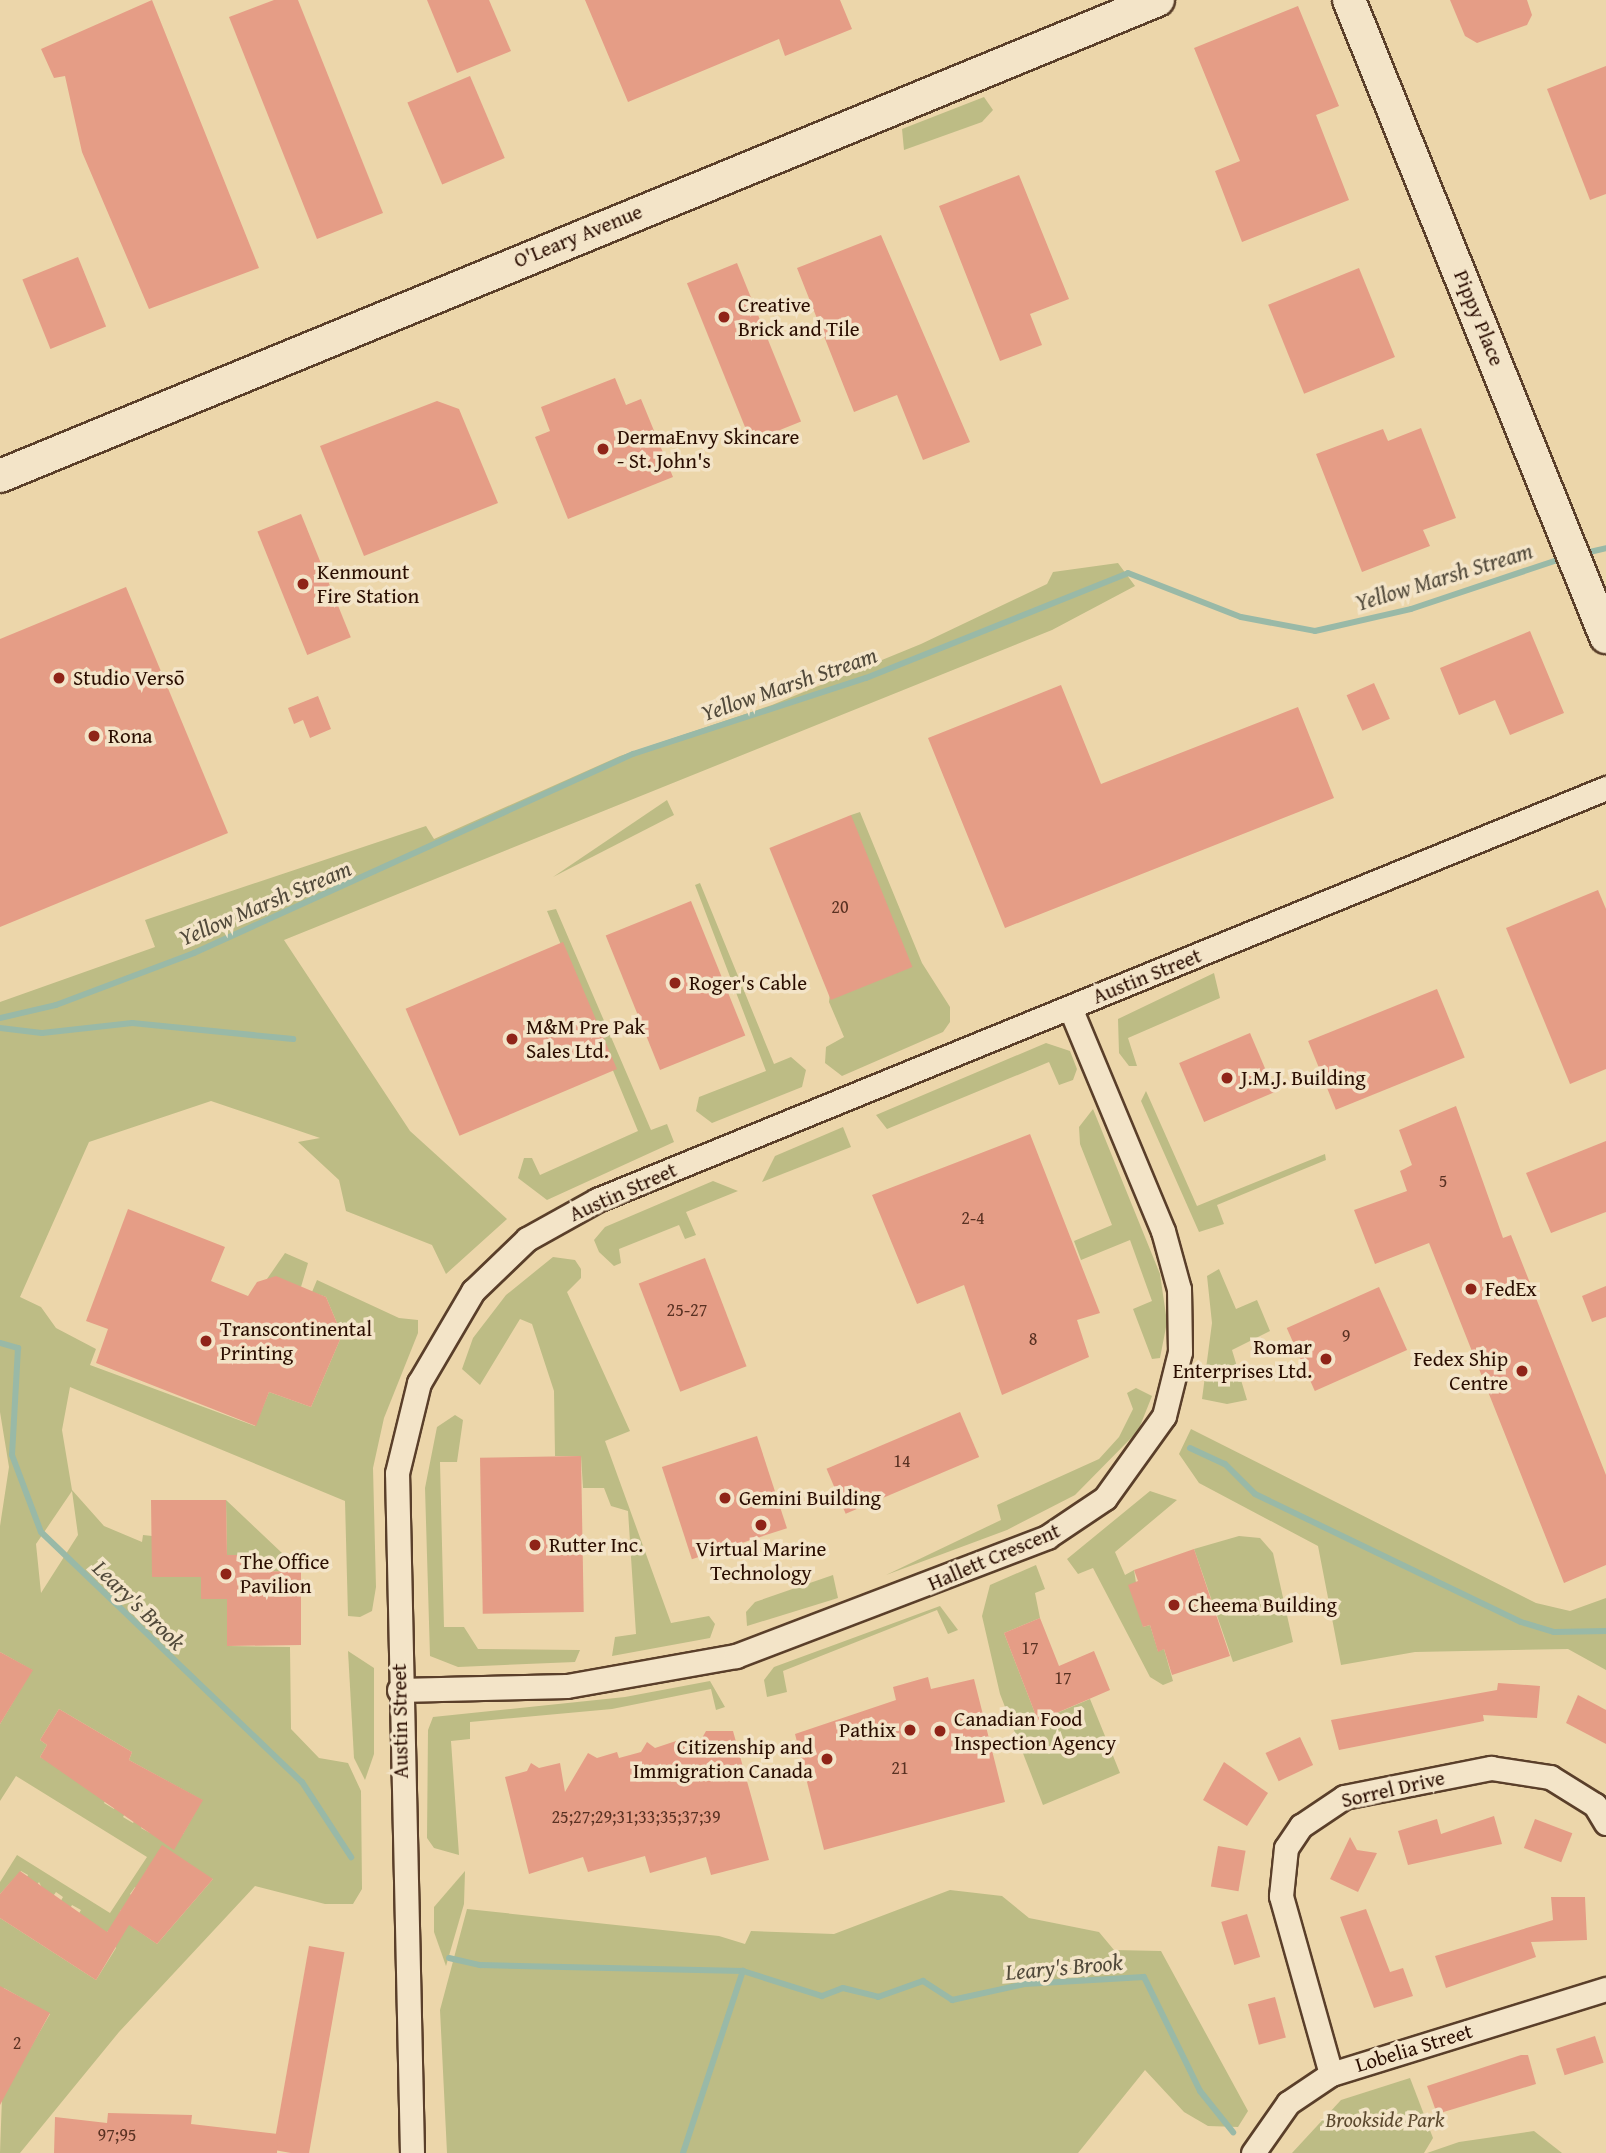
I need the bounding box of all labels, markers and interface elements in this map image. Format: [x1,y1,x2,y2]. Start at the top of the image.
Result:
street label: O'Leary Avenue [510,199,646,273]
street label: Pippy Place [1448,266,1510,370]
place label: Creative Brick and Tile [738,292,860,342]
marker: Creative Brick and Tile [716,309,732,325]
place label: DermaEnvy Skincare - St. John's [617,424,799,474]
marker: DermaEnvy Skincare - St. John's [595,441,611,457]
water label: Yellow Marsh Stream [1352,537,1536,617]
place label: Kenmount Fire Station [317,559,419,609]
marker: Kenmount Fire Station [295,576,311,592]
water label: Yellow Marsh Stream [697,641,881,727]
place label: Studio Versō [73,665,185,691]
marker: Studio Versō [51,670,67,686]
place label: Rona [108,723,153,749]
marker: Rona [86,728,102,744]
water label: Yellow Marsh Stream [175,854,355,952]
house number: 20 [831,896,849,918]
street label: Austin Street [1089,943,1205,1009]
place label: Roger's Cable [689,970,807,996]
marker: Roger's Cable [667,975,683,991]
place label: M&M Pre Pak Sales Ltd. [526,1014,645,1064]
marker: M&M Pre Pak Sales Ltd. [504,1031,520,1047]
place label: J.M.J. Building [1241,1065,1366,1091]
marker: J.M.J. Building [1219,1070,1235,1086]
street label: Austin Street [565,1157,681,1227]
house number: 5 [1439,1170,1447,1192]
house number: 2-4 [961,1207,985,1229]
place label: FedEx [1485,1276,1537,1302]
marker: FedEx [1463,1281,1479,1297]
house number: 25-27 [667,1299,707,1321]
place label: Transcontinental Printing [220,1316,372,1366]
house number: 9 [1342,1325,1350,1347]
house number: 8 [1029,1328,1037,1350]
marker: Transcontinental Printing [198,1333,214,1349]
place label: Romar Enterprises Ltd. [1173,1334,1312,1384]
place label: Fedex Ship Centre [1413,1346,1508,1396]
marker: Romar Enterprises Ltd. [1318,1351,1334,1367]
marker: Fedex Ship Centre [1514,1363,1530,1379]
house number: 14 [893,1450,911,1472]
place label: Gemini Building [739,1485,881,1511]
marker: Gemini Building [717,1490,733,1506]
marker: Virtual Marine Technology [753,1517,769,1533]
street label: Hallett Crescent [924,1518,1064,1596]
place label: Rutter Inc. [549,1532,643,1558]
place label: Virtual Marine Technology [696,1536,826,1586]
marker: Rutter Inc. [527,1537,543,1553]
place label: The Office Pavilion [240,1549,329,1599]
water label: Leary's Brook [87,1554,191,1656]
marker: The Office Pavilion [218,1566,234,1582]
place label: Cheema Building [1188,1592,1337,1618]
marker: Cheema Building [1166,1597,1182,1613]
house number: 17 [1021,1637,1039,1659]
street label: Austin Street [386,1663,414,1779]
house number: 17 [1054,1667,1072,1689]
place label: Canadian Food Inspection Agency [954,1706,1116,1756]
place label: Pathix [839,1717,896,1743]
marker: Pathix [902,1722,918,1738]
marker: Canadian Food Inspection Agency [932,1723,948,1739]
place label: Citizenship and Immigration Canada [633,1734,813,1784]
marker: Citizenship and Immigration Canada [819,1751,835,1767]
house number: 21 [891,1757,909,1779]
street label: Sorrel Drive [1339,1765,1447,1813]
house number: 25;27;29;31;33;35;37;39 [551,1806,721,1828]
water label: Leary's Brook [1004,1948,1124,1986]
street label: Lobelia Street [1352,2018,1476,2078]
house number: 2 [13,2032,21,2054]
park label: Brookside Park [1326,2107,1444,2133]
house number: 97;95 [97,2124,137,2146]

